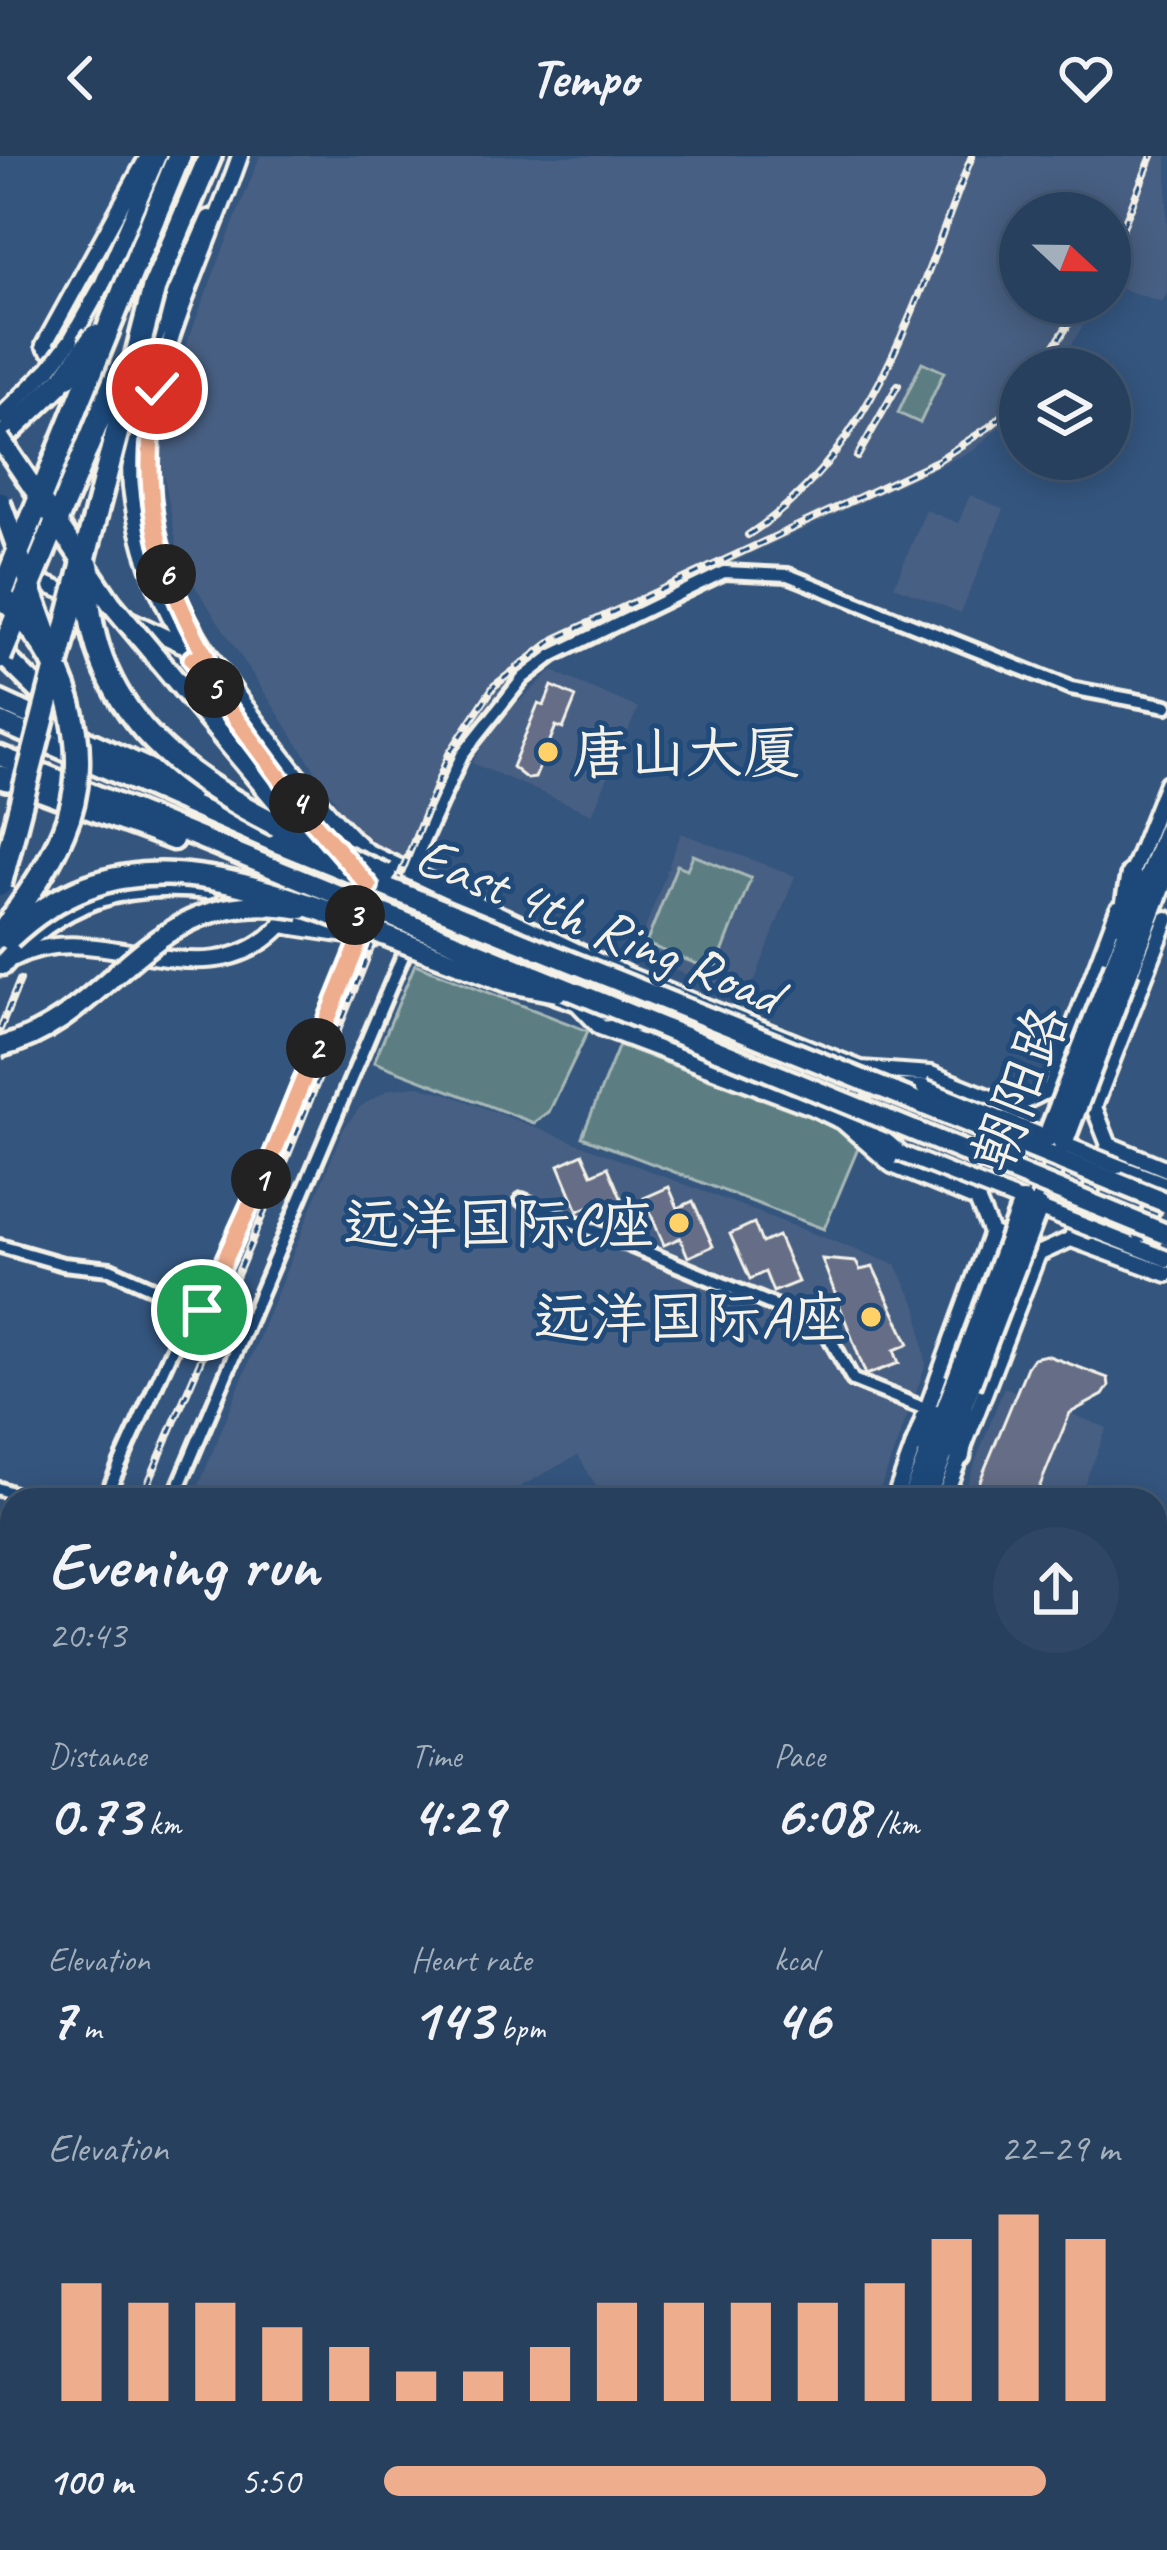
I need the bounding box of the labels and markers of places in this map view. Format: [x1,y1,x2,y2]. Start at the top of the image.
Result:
pin [106,338,208,440]
pin: 6 [136,544,196,604]
pin: 5 [184,658,244,718]
place label: 唐山大厦 [572,717,800,789]
marker: 唐山大厦 [535,739,561,765]
pin: 4 [269,773,329,833]
pin: 3 [325,885,385,945]
pin: 2 [286,1018,346,1078]
pin: 1 [231,1149,291,1209]
place label: 远洋国际C座 [343,1188,655,1260]
marker: 远洋国际C座 [666,1210,692,1236]
pin [151,1259,253,1361]
place label: 远洋国际A座 [533,1282,847,1354]
marker: 远洋国际A座 [858,1304,884,1330]

